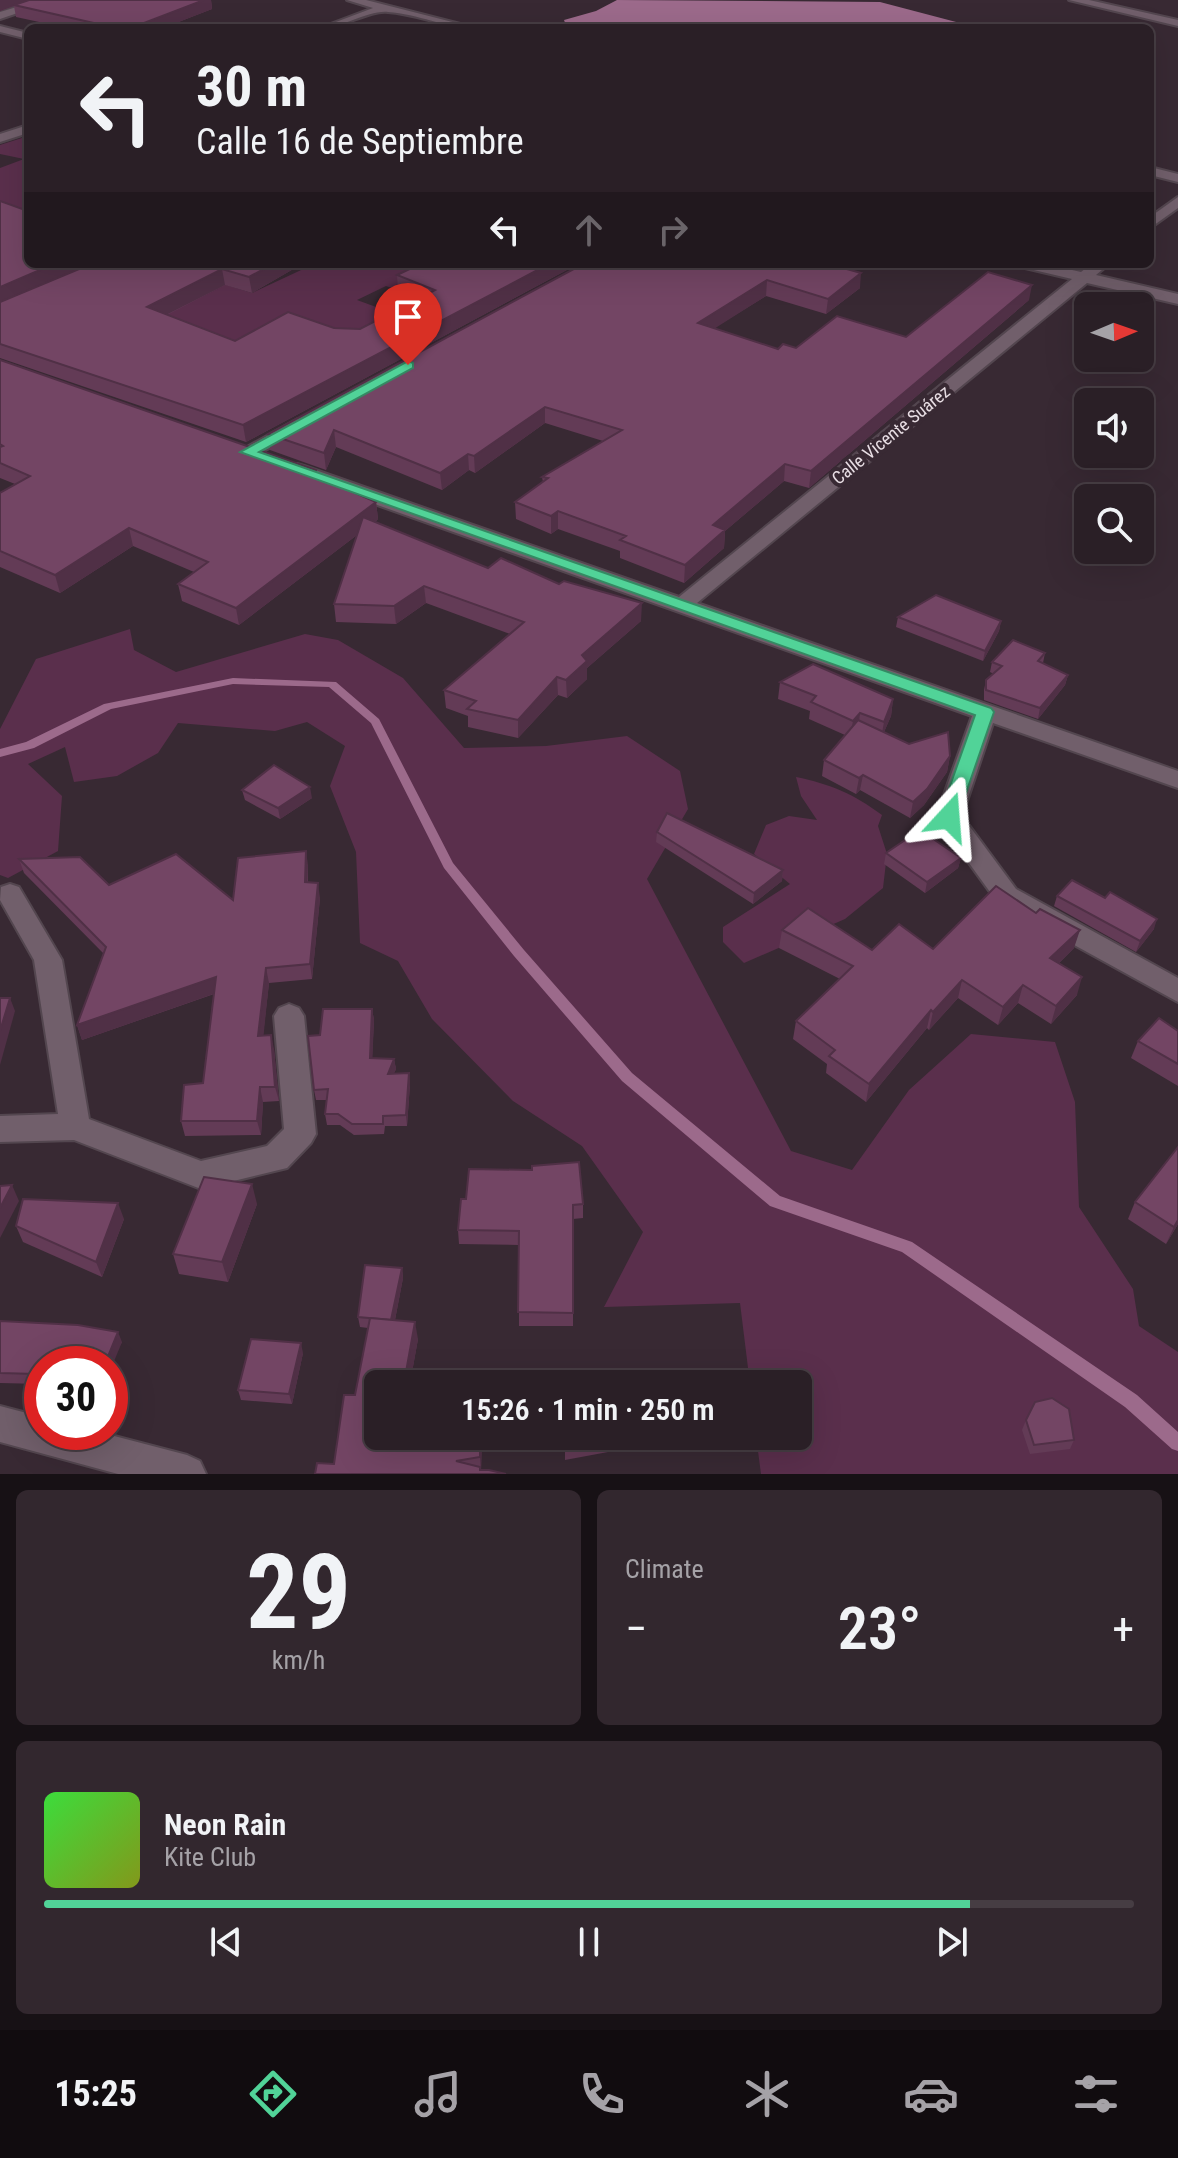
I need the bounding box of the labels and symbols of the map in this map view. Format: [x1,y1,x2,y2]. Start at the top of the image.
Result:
pin [374,283,442,365]
north arrow [1074,292,1154,372]
street label: Calle Vicente Suárez [828,381,954,489]
position arrow [907,775,991,859]
speed limit sign: 30 [24,1346,128,1450]

